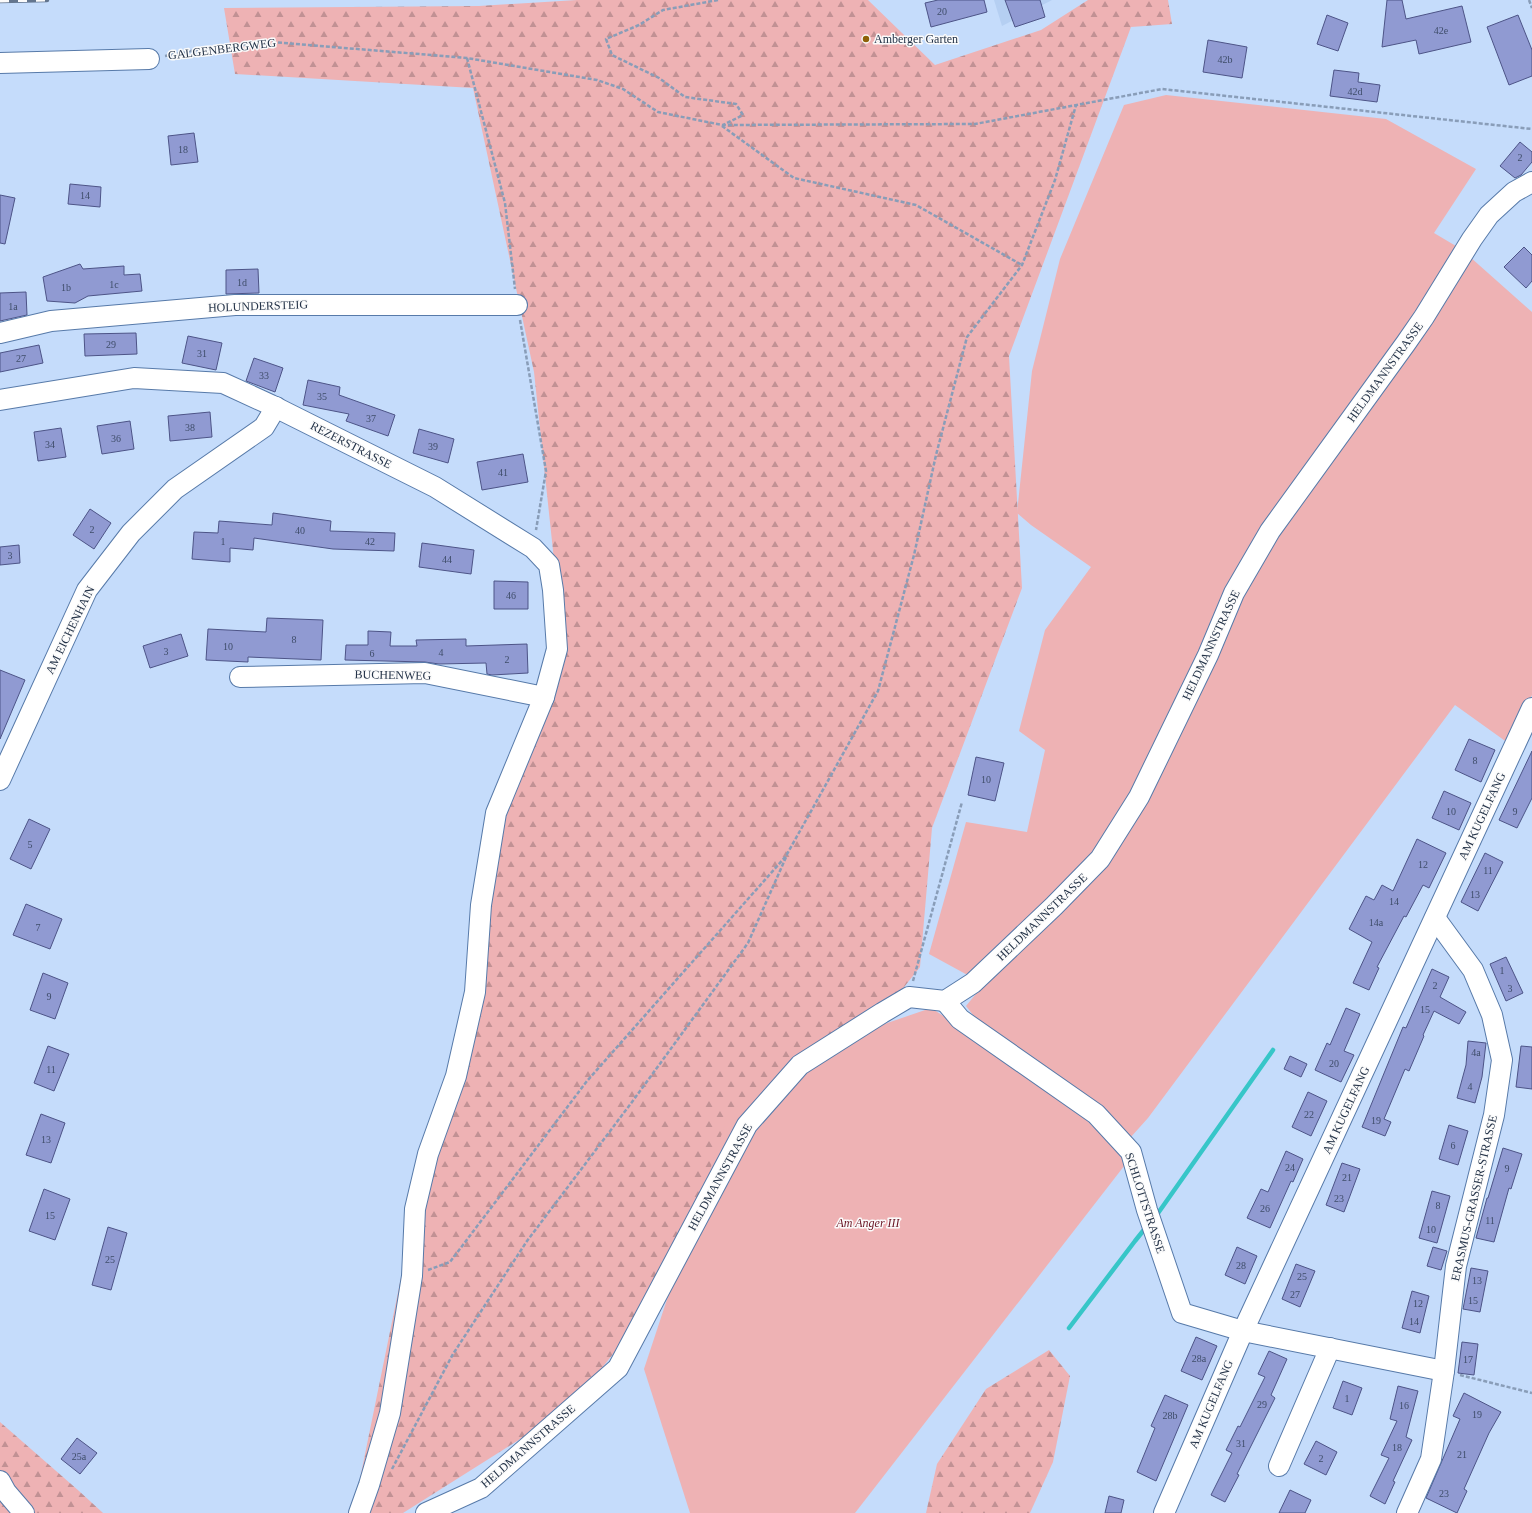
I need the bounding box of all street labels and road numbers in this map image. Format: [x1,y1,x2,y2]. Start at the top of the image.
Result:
street label: GALGENBERGWEG [167,35,277,63]
street label: HOLUNDERSTEIG [208,297,309,315]
street label: HELDMANNSTRASSE [1344,319,1426,425]
street label: REZERSTRASSE [308,418,394,472]
street label: AM EICHENHAIN [43,583,98,676]
street label: HELDMANNSTRASSE [1179,588,1243,702]
street label: BUCHENWEG [355,667,432,683]
street label: AM KUGELFANG [1456,770,1509,862]
street label: HELDMANNSTRASSE [994,870,1090,964]
street label: AM KUGELFANG [1320,1064,1373,1156]
street label: ERASMUS-GRASSER-STRASSE [1448,1114,1500,1282]
street label: HELDMANNSTRASSE [685,1121,755,1233]
street label: SCHLOTTSTRASSE [1122,1151,1168,1255]
street label: AM KUGELFANG [1186,1357,1236,1450]
street label: HELDMANNSTRASSE [478,1401,578,1491]

